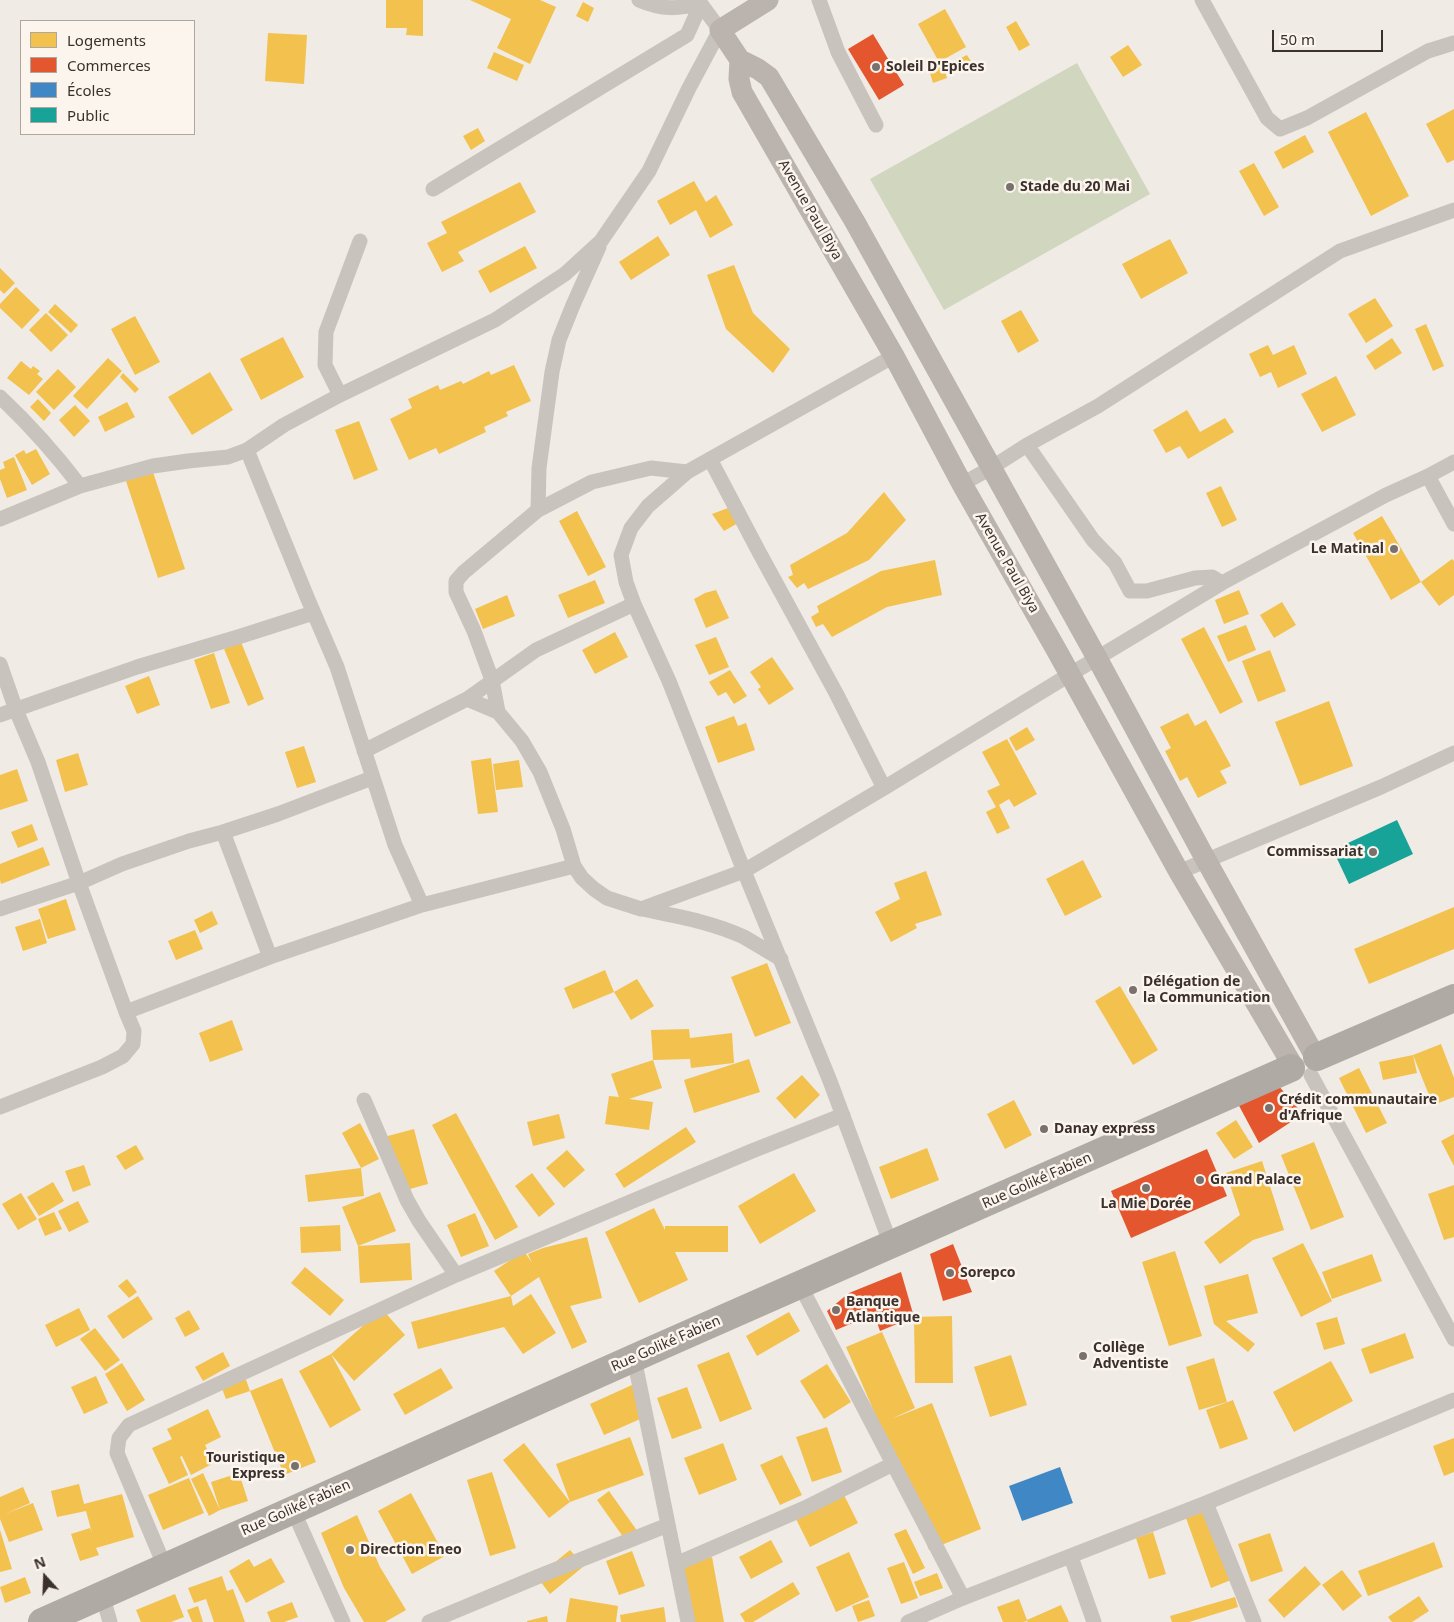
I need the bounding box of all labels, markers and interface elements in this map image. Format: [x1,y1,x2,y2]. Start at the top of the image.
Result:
legend [20,20,195,135]
scale bar [1274,20,1385,52]
text: 50 m [1280,29,1315,49]
text: Logements [67,30,146,50]
text: Commerces [67,55,151,75]
place label: Soleil D'Epices [886,59,984,75]
marker: Soleil D'Epices [870,61,882,73]
text: Écoles [67,80,111,100]
text: Public [67,105,110,125]
street label: Avenue Paul Biya [775,157,845,263]
place label: Stade du 20 Mai [1020,179,1130,195]
marker: Stade du 20 Mai [1004,181,1016,193]
street label: Avenue Paul Biya [972,510,1042,616]
place label: Le Matinal [1311,541,1384,557]
marker: Le Matinal [1388,543,1400,555]
place label: Commissariat [1266,844,1363,860]
marker: Commissariat [1367,846,1379,858]
place label: Délégation de la Communication [1143,974,1270,1006]
marker: Délégation de la Communication [1127,984,1139,996]
place label: Crédit communautaire d'Afrique [1279,1092,1437,1124]
marker: Crédit communautaire d'Afrique [1263,1102,1275,1114]
place label: Danay express [1054,1121,1155,1137]
marker: Danay express [1038,1123,1050,1135]
street label: Rue Goliké Fabien [980,1149,1094,1213]
place label: Grand Palace [1210,1172,1301,1188]
marker: Grand Palace [1194,1174,1206,1186]
marker: La Mie Dorée [1140,1182,1152,1194]
place label: La Mie Dorée [1101,1196,1191,1212]
place label: Sorepco [960,1265,1016,1281]
marker: Sorepco [944,1267,956,1279]
place label: Banque Atlantique [846,1294,920,1326]
marker: Banque Atlantique [830,1304,842,1316]
street label: Rue Goliké Fabien [609,1312,723,1376]
place label: Collège Adventiste [1093,1340,1169,1372]
marker: Collège Adventiste [1077,1350,1089,1362]
place label: Touristique Express [206,1450,285,1482]
marker: Touristique Express [289,1460,301,1472]
street label: Rue Goliké Fabien [239,1476,353,1540]
place label: Direction Eneo [360,1542,462,1558]
marker: Direction Eneo [344,1544,356,1556]
north arrow [20,1552,70,1602]
text: N [31,1552,48,1573]

